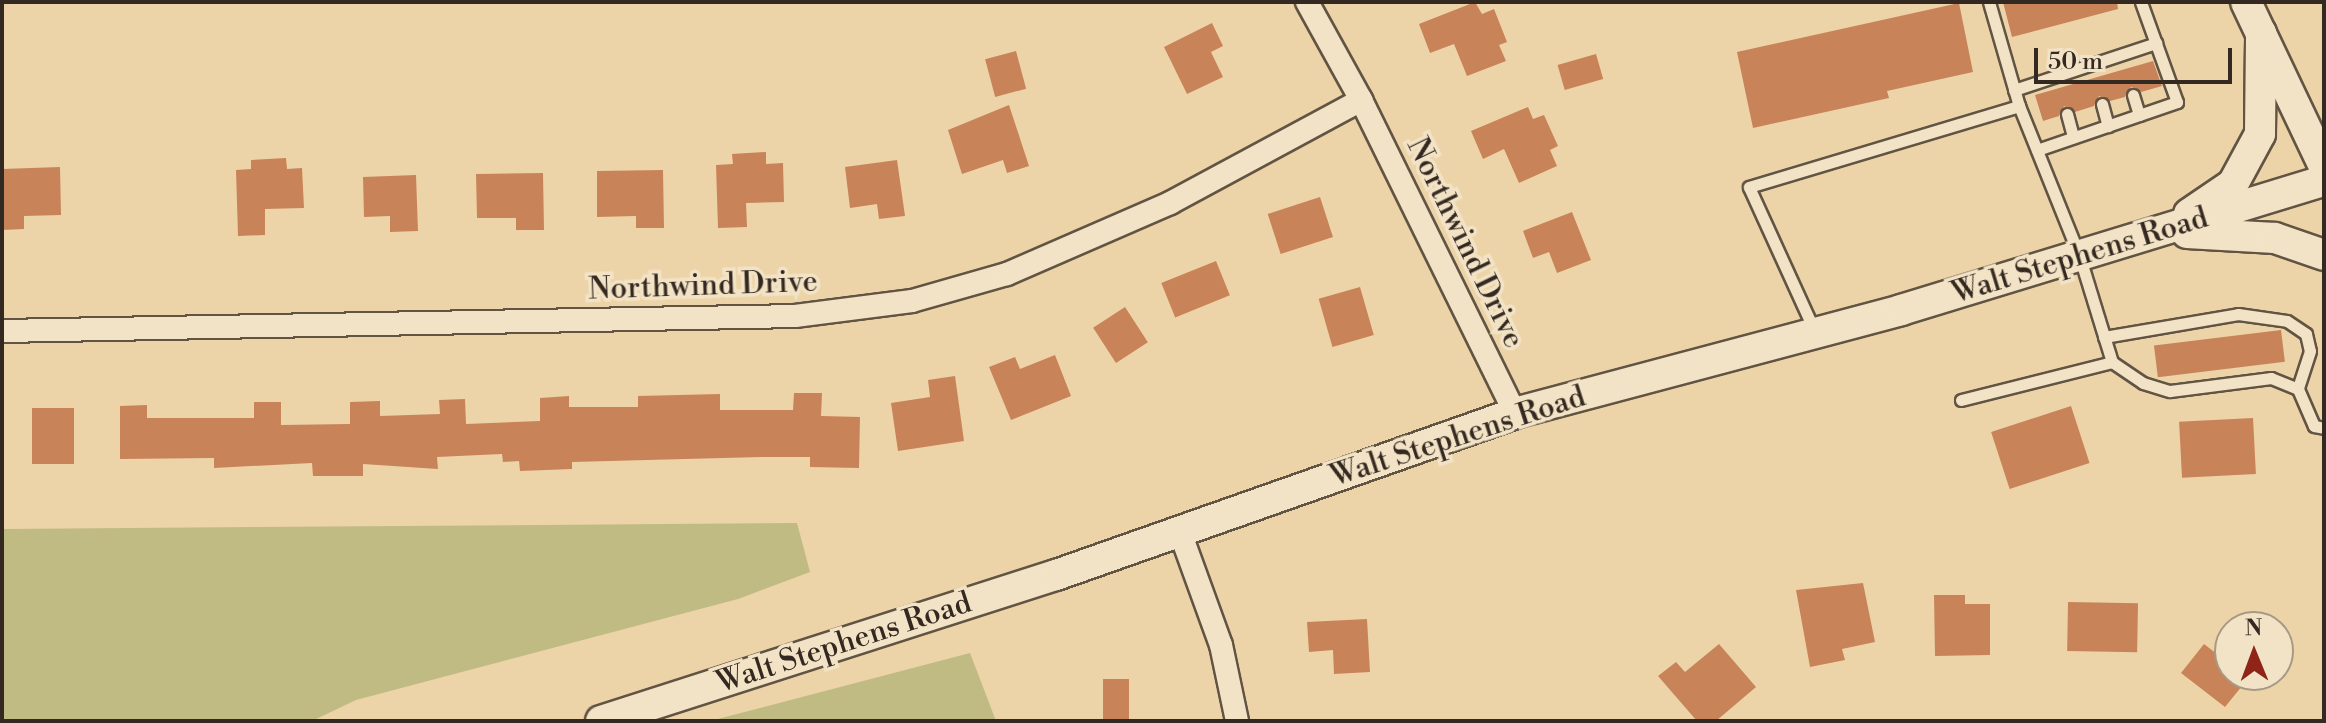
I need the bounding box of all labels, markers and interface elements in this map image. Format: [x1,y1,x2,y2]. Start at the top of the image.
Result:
scale bar [2038,32,2236,82]
text: 50 m [2048,47,2103,77]
street label: Northwind Drive [1399,132,1531,354]
street label: Walt Stephens Road [1948,200,2212,312]
street label: Northwind Drive [588,264,818,308]
street label: Walt Stephens Road [1326,379,1590,495]
street label: Walt Stephens Road [712,585,976,701]
north arrow [2214,611,2294,691]
text: N [2245,615,2263,642]

